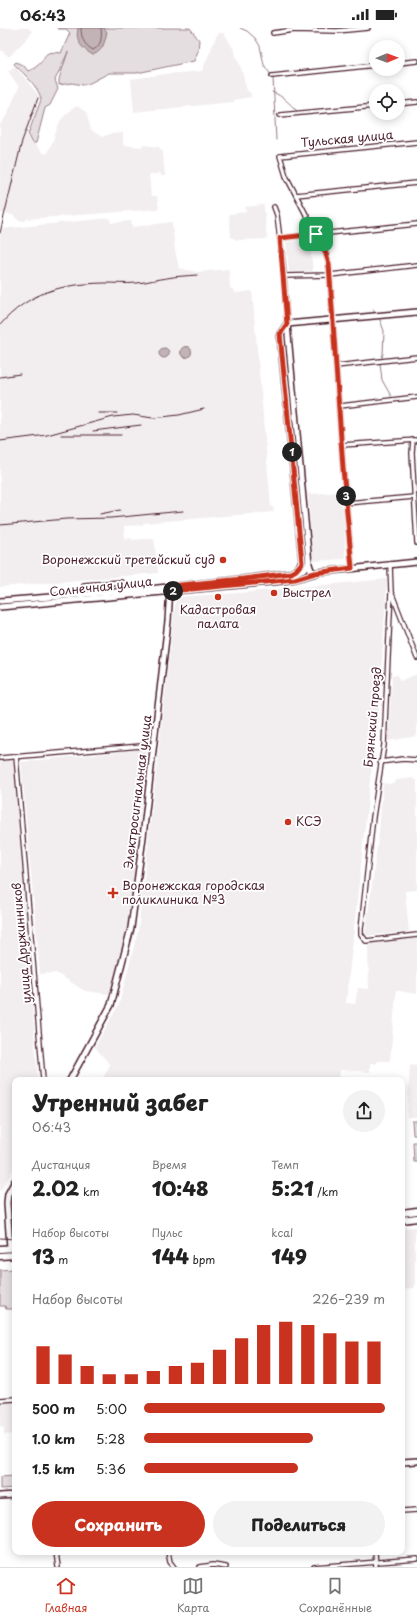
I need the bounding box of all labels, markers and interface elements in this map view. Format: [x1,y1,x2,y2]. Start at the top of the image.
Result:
text: 06:43 [20,3,66,26]
north arrow [369,40,405,76]
map controls [369,40,405,120]
button: locate [369,84,405,120]
street label: Тульская улица [300,125,394,151]
pin [299,217,333,251]
icon: arrive [305,223,327,245]
pin: 1 [282,442,302,462]
text: 1 [289,443,295,460]
pin: 3 [336,486,356,506]
text: 3 [342,487,350,504]
place label: Воронежский третейский суд [41,550,215,568]
marker: Воронежский третейский суд [218,555,228,565]
street label: Солнечная улица [49,572,154,600]
pin: 2 [163,581,183,601]
text: 2 [169,582,177,599]
place label: Выстрел [282,583,331,601]
marker: Выстрел [269,588,279,598]
marker: Кадастровая палата [213,592,223,602]
place label: Кадастровая палата [180,600,256,632]
street label: Брянский проезд [359,666,385,768]
street label: Электросигнальная улица [119,713,155,870]
place label: КСЭ [296,812,321,830]
marker: КСЭ [283,817,293,827]
place label: Воронежская городская поликлиника №3 [122,876,265,908]
street label: улица Дружинников [7,882,35,1004]
marker: Воронежская городская поликлиника №3 [107,887,119,899]
text: Утренний забег [32,1085,208,1118]
button: share [343,1090,385,1132]
text: 06:43 [32,1117,71,1136]
text: Дистанция [32,1156,90,1173]
text: Время [152,1156,187,1173]
text: Темп [271,1156,299,1173]
text: 2.02 [32,1173,79,1203]
text: 10:48 [152,1173,209,1203]
text: 5:21 [271,1173,314,1203]
text: km [79,1183,99,1200]
text: /km [314,1183,338,1200]
text: Набор высоты [32,1224,109,1241]
text: Пульс [152,1224,183,1241]
text: kcal [271,1224,293,1241]
text: 13 [32,1241,55,1271]
text: 144 [152,1241,189,1271]
text: 149 [271,1241,307,1271]
text: m [55,1251,68,1268]
text: bpm [189,1251,215,1268]
text: Набор высоты [32,1289,123,1308]
text: 226–239 m [312,1289,385,1308]
text: 500 m [32,1399,75,1418]
text: 5:00 [96,1399,127,1418]
text: 1.0 km [32,1429,75,1448]
text: 5:28 [96,1429,125,1448]
text: 1.5 km [32,1459,75,1478]
text: 5:36 [96,1459,126,1478]
button: Сохранить [32,1501,205,1547]
button: Поделиться [213,1501,385,1547]
tab: Главная [45,1575,87,1616]
tab: Карта [177,1575,209,1616]
tab: Сохранённые [299,1575,372,1616]

